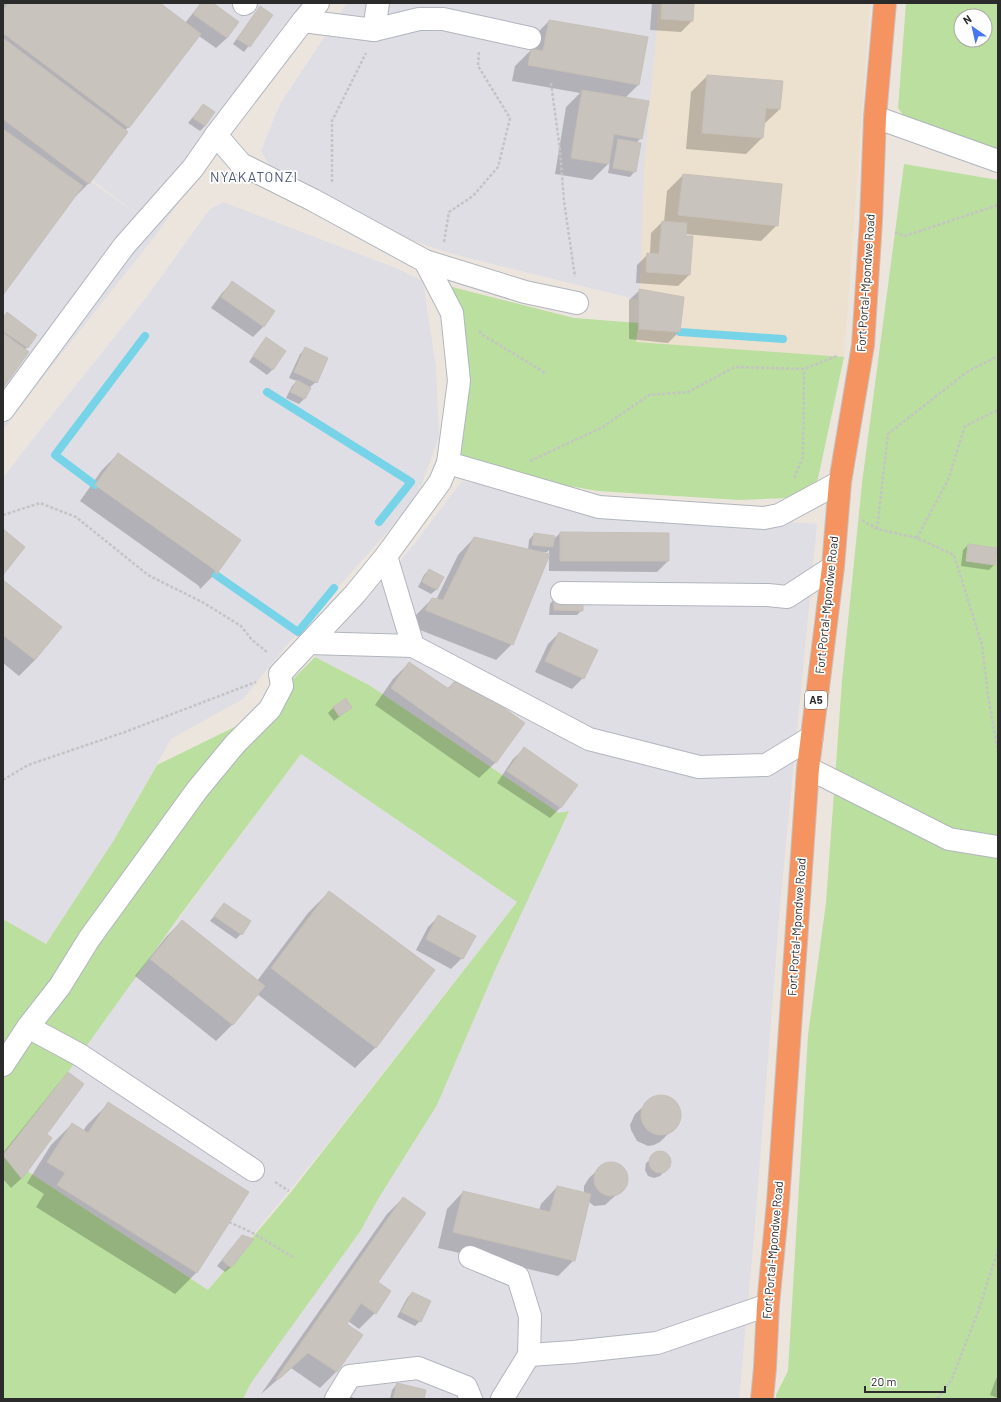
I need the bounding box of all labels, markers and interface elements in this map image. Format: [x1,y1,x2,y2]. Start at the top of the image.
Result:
north arrow [953,8,993,48]
text: N [960,12,974,27]
district label: NYAKATONZI [210,168,298,185]
street label: Fort Portal-Mpondwe Road [853,213,877,353]
street label: Fort Portal-Mpondwe Road [812,535,840,675]
road number: A5 [805,691,827,709]
street label: Fort Portal-Mpondwe Road [784,857,808,997]
street label: Fort Portal-Mpondwe Road [759,1180,785,1320]
scale bar [865,1368,945,1394]
text: 20 m [871,1374,897,1388]

